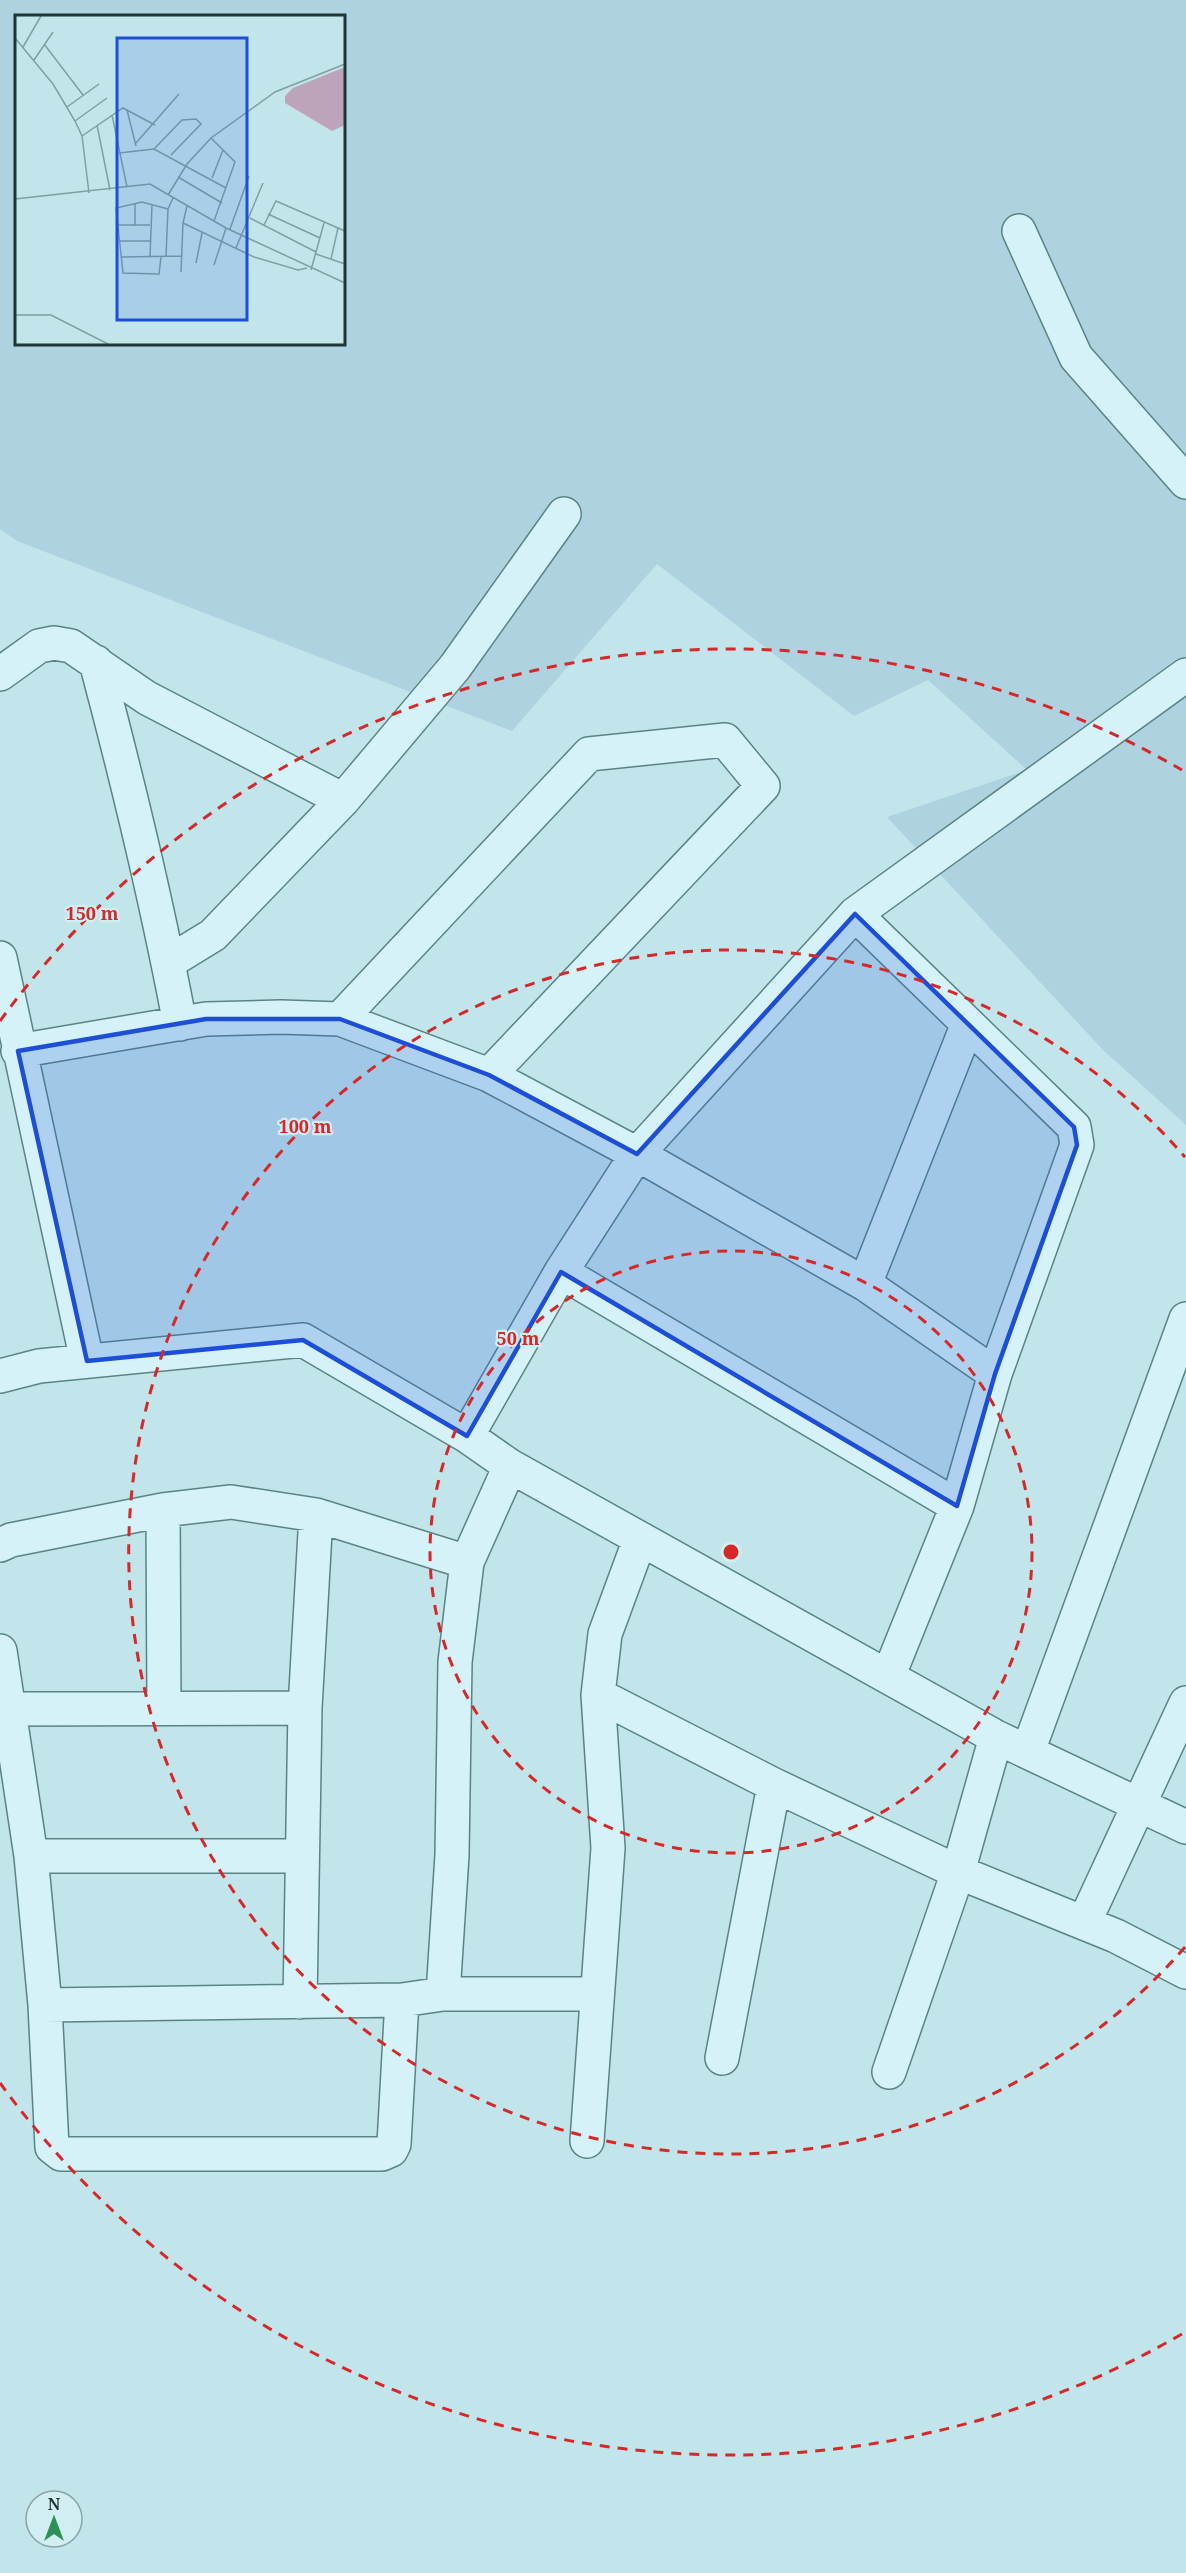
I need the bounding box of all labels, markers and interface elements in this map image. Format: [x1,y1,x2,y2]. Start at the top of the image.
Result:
inset map [15,15,345,345]
text: 150 m [66,901,119,925]
text: 100 m [279,1114,332,1138]
text: 50 m [497,1326,540,1350]
centre of rings [721,1542,741,1562]
north arrow [24,2489,84,2549]
text: N [48,2493,61,2515]

